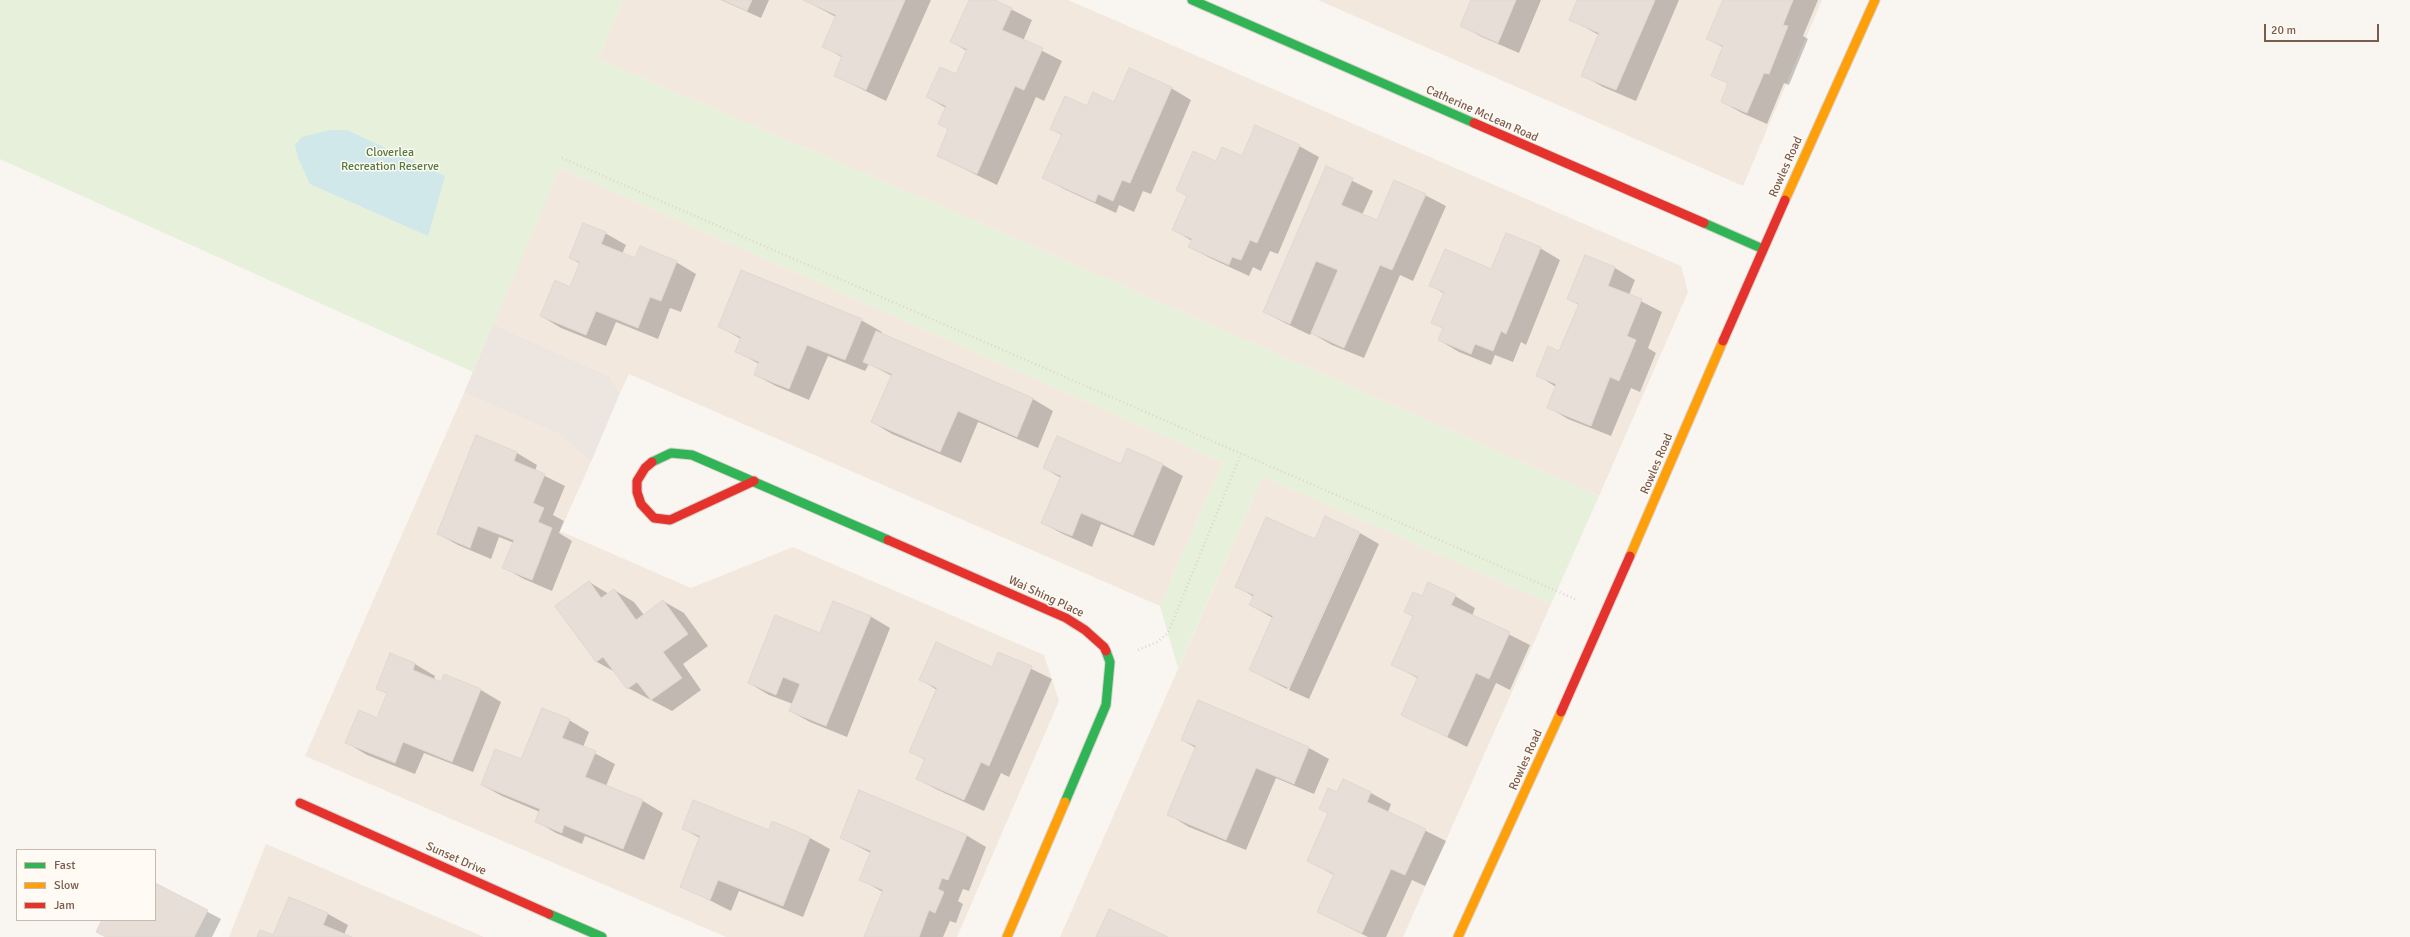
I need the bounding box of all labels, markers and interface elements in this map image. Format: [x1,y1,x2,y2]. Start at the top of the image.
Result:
scale bar [2266,16,2381,42]
text: 20 m [2271,23,2296,38]
street label: Catherine McLean Road [1424,83,1540,145]
street label: Rowles Road [1766,134,1806,200]
park label: Cloverlea Recreation Reserve [341,146,439,174]
street label: Rowles Road [1638,431,1676,497]
street label: Wai Shing Place [1006,573,1086,621]
street label: Rowles Road [1506,727,1546,793]
street label: Sunset Drive [424,839,488,879]
legend [16,849,156,921]
text: Fast [54,858,75,873]
text: Slow [54,878,79,893]
text: Jam [54,898,75,913]

